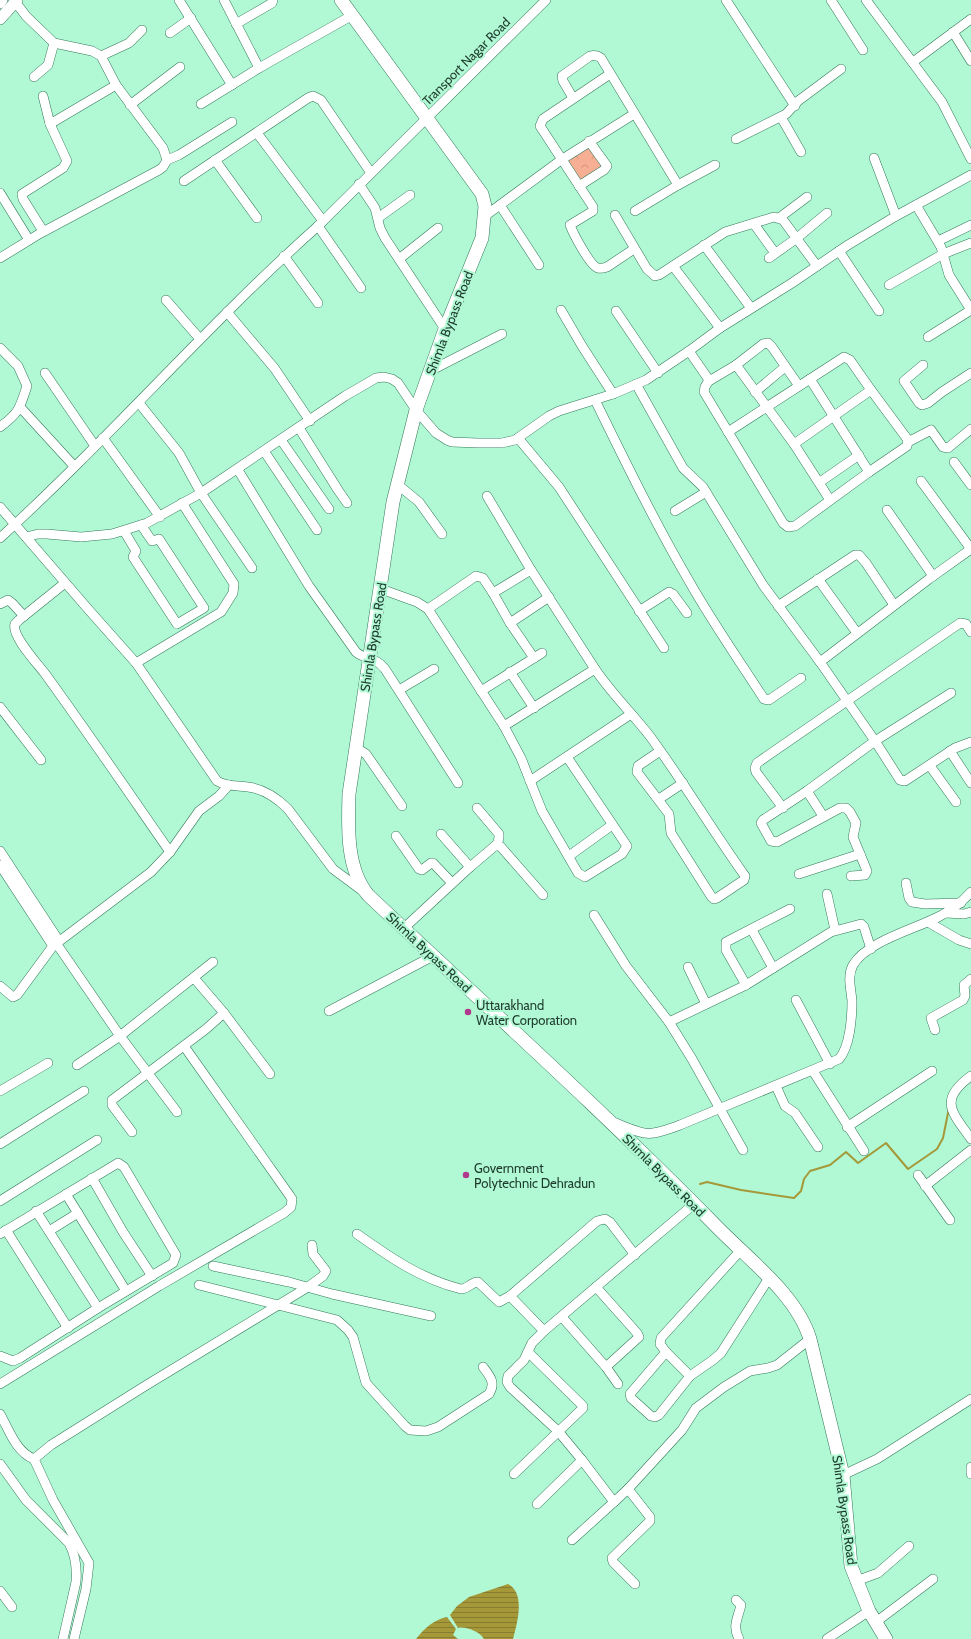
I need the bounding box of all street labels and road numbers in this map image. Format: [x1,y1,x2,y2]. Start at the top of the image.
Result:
street label: Transport Nagar Road [419,14,513,108]
street label: Shimla Bypass Road [422,269,476,377]
street label: Shimla Bypass Road [356,581,390,693]
street label: Shimla Bypass Road [383,909,475,995]
street label: Shimla Bypass Road [619,1130,709,1220]
street label: Shimla Bypass Road [829,1454,861,1566]

